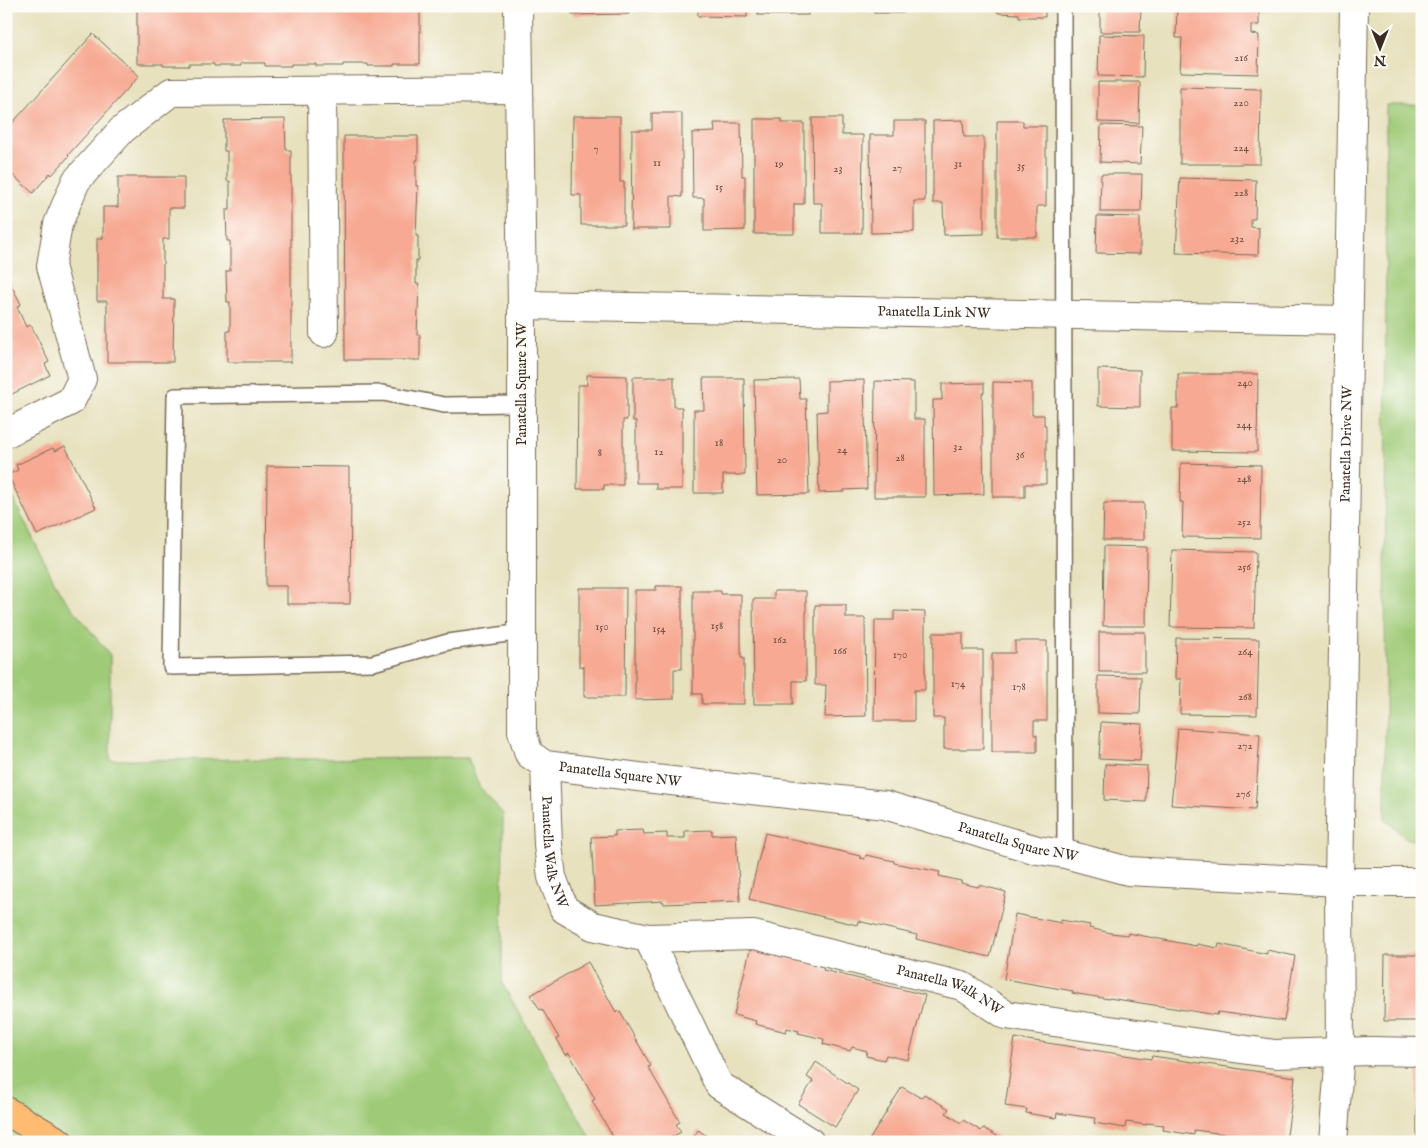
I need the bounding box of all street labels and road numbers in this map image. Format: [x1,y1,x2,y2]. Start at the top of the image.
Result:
street label: Panatella Link NW [877,302,991,323]
street label: Panatella Square NW [513,322,531,446]
street label: Panatella Drive NW [1336,385,1357,503]
street label: Panatella Square NW [558,758,683,791]
street label: Panatella Walk NW [537,796,572,911]
street label: Panatella Square NW [956,818,1080,866]
street label: Panatella Walk NW [895,961,1007,1020]

